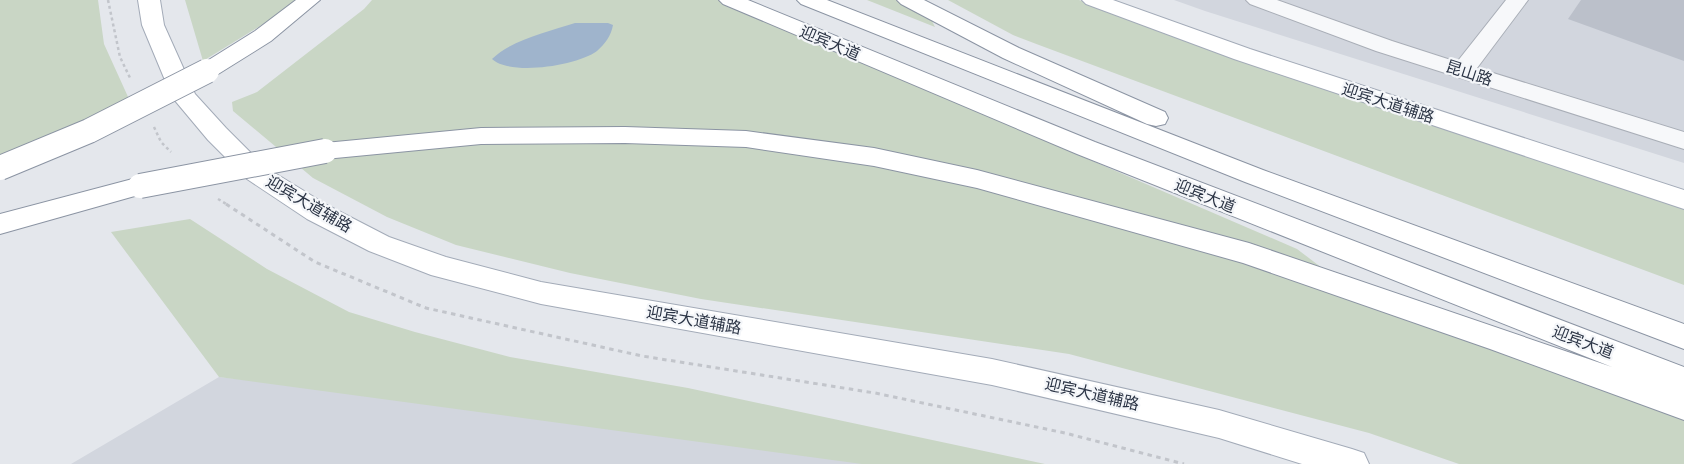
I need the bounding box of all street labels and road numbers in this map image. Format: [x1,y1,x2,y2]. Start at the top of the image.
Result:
street label: 迎宾大道 [797,23,863,63]
street label: 昆山路 [1444,57,1494,89]
street label: 迎宾大道辅路 [1340,80,1436,126]
street label: 迎宾大道辅路 [263,173,355,235]
street label: 迎宾大道 [1172,176,1238,216]
street label: 迎宾大道辅路 [645,303,743,337]
street label: 迎宾大道 [1550,323,1616,361]
street label: 迎宾大道辅路 [1043,375,1141,413]

